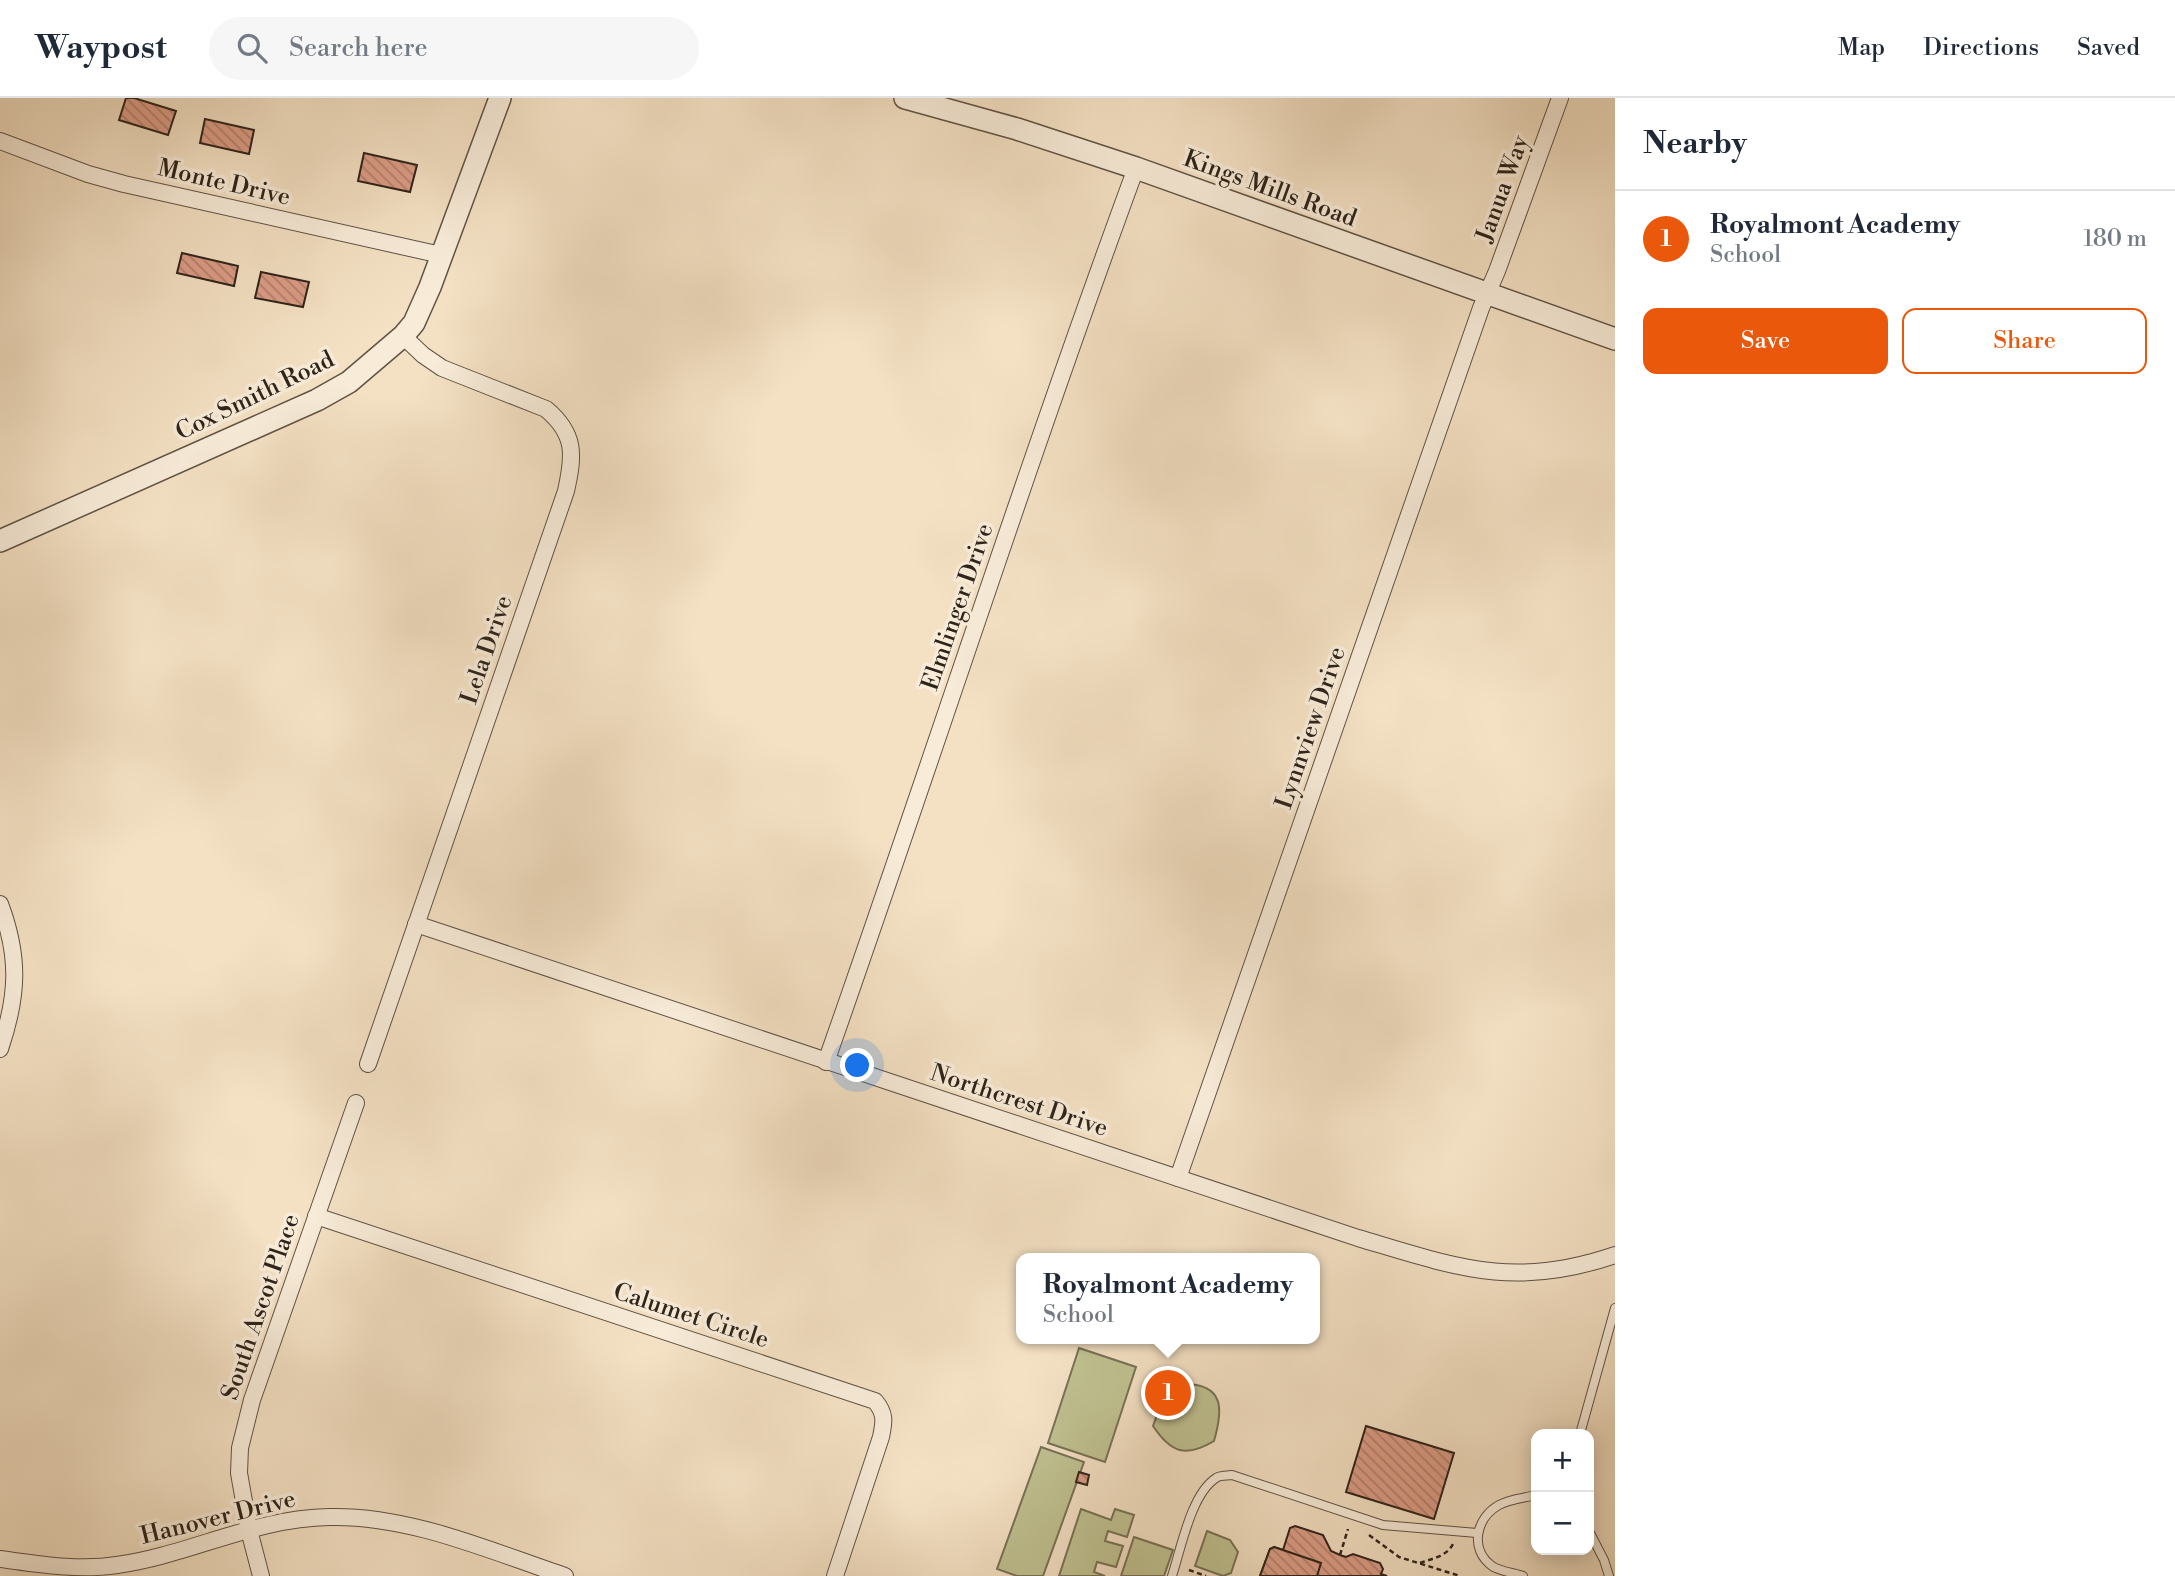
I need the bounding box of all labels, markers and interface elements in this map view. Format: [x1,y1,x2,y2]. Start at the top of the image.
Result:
search box [209,17,699,80]
text: Waypost [35,28,167,69]
icon: search [233,29,271,67]
text: Search here [289,32,428,64]
text: Map [1838,33,1885,63]
text: Directions [1923,33,2039,63]
text: Saved [2077,33,2140,63]
text: Nearby [1643,125,1747,163]
street label: Janua Way [1470,131,1536,247]
street label: Kings Mills Road [1179,144,1361,234]
street label: Monte Drive [155,153,293,213]
text: Royalmont Academy [1710,209,1960,241]
text: 1 [1660,225,1672,253]
text: 180 m [2083,225,2147,253]
text: School [1710,241,1781,269]
button: Save [1643,308,1888,374]
button: Share [1902,308,2147,374]
street label: Cox Smith Road [171,345,340,447]
street label: Elmlinger Drive [915,520,1001,694]
street label: Lela Drive [454,592,520,708]
street label: Lynnview Drive [1269,643,1353,813]
your location [840,1048,874,1082]
street label: Northcrest Drive [926,1058,1112,1144]
street label: South Ascot Place [215,1210,307,1404]
popup [1016,1253,1320,1344]
text: Royalmont Academy [1043,1269,1293,1301]
street label: Calumet Circle [610,1277,772,1355]
text: School [1043,1301,1114,1329]
pin: 1 [1145,1367,1191,1419]
map controls [1531,1429,1594,1555]
button: + [1531,1429,1594,1492]
street label: Hanover Drive [137,1484,299,1552]
button: − [1531,1492,1594,1555]

